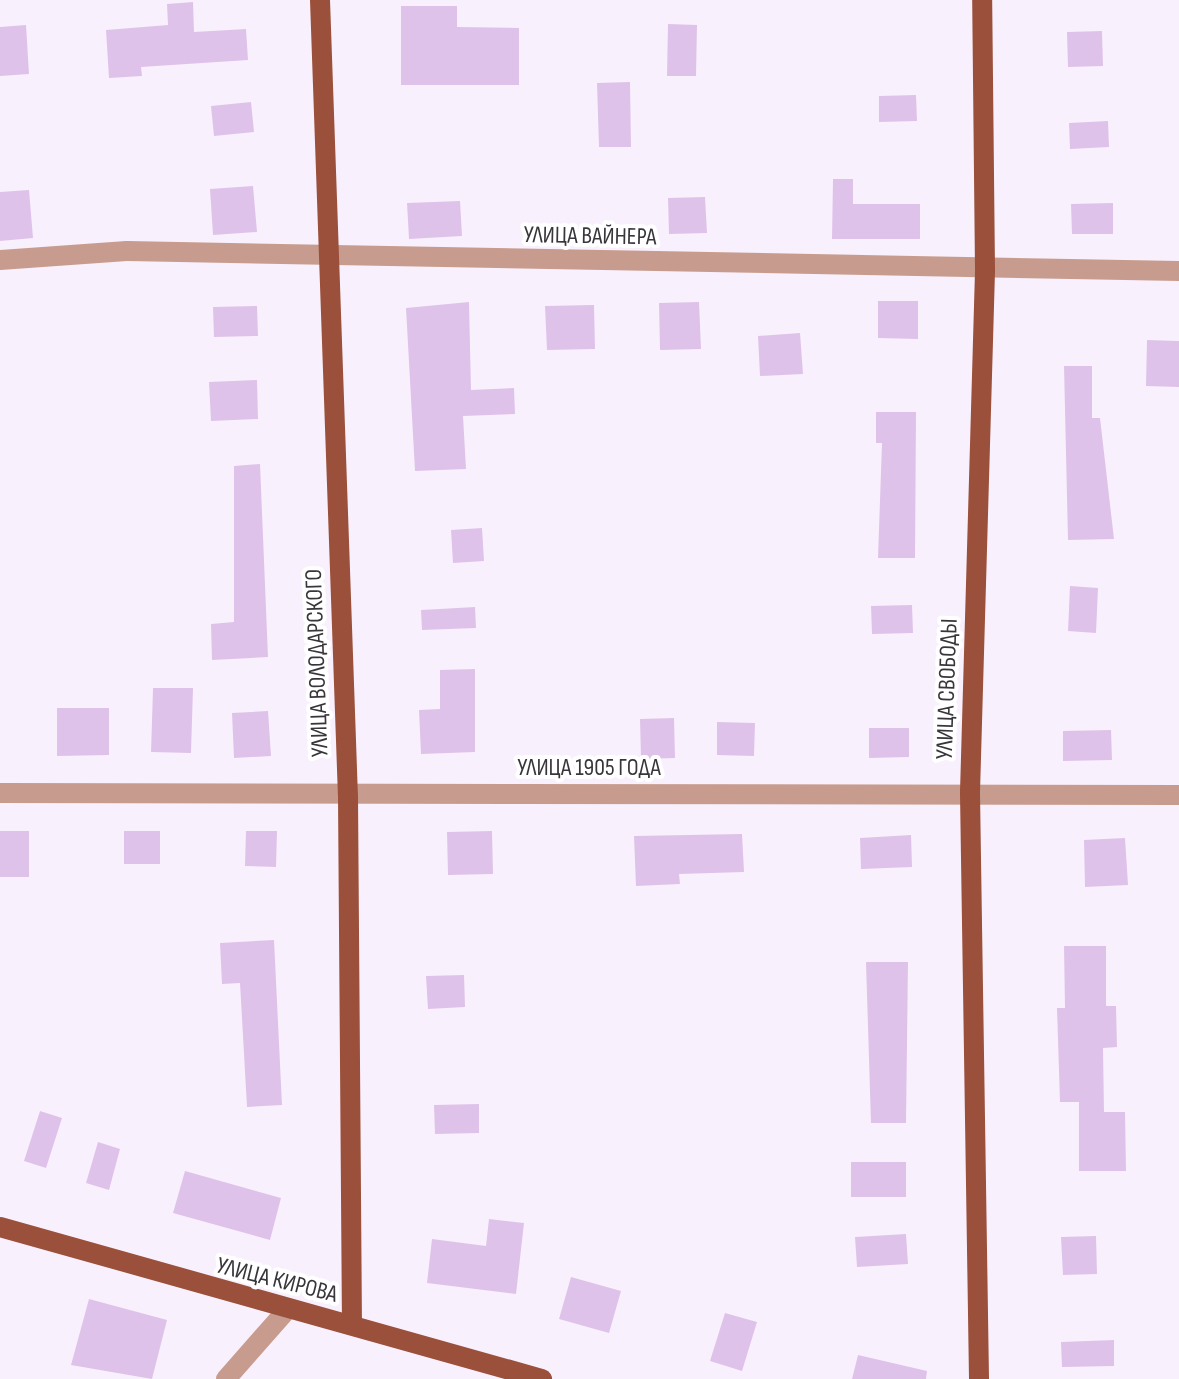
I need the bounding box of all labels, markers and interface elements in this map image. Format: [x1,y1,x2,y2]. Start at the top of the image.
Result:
street label: УЛИЦА ВАЙНЕРА [523,220,657,252]
street label: УЛИЦА ВОЛОДАРСКОГО [299,568,335,758]
street label: УЛИЦА СВОБОДЫ [930,618,964,760]
street label: УЛИЦА 1905 ГОДА [517,754,661,782]
street label: УЛИЦА КИРОВА [214,1251,340,1309]

